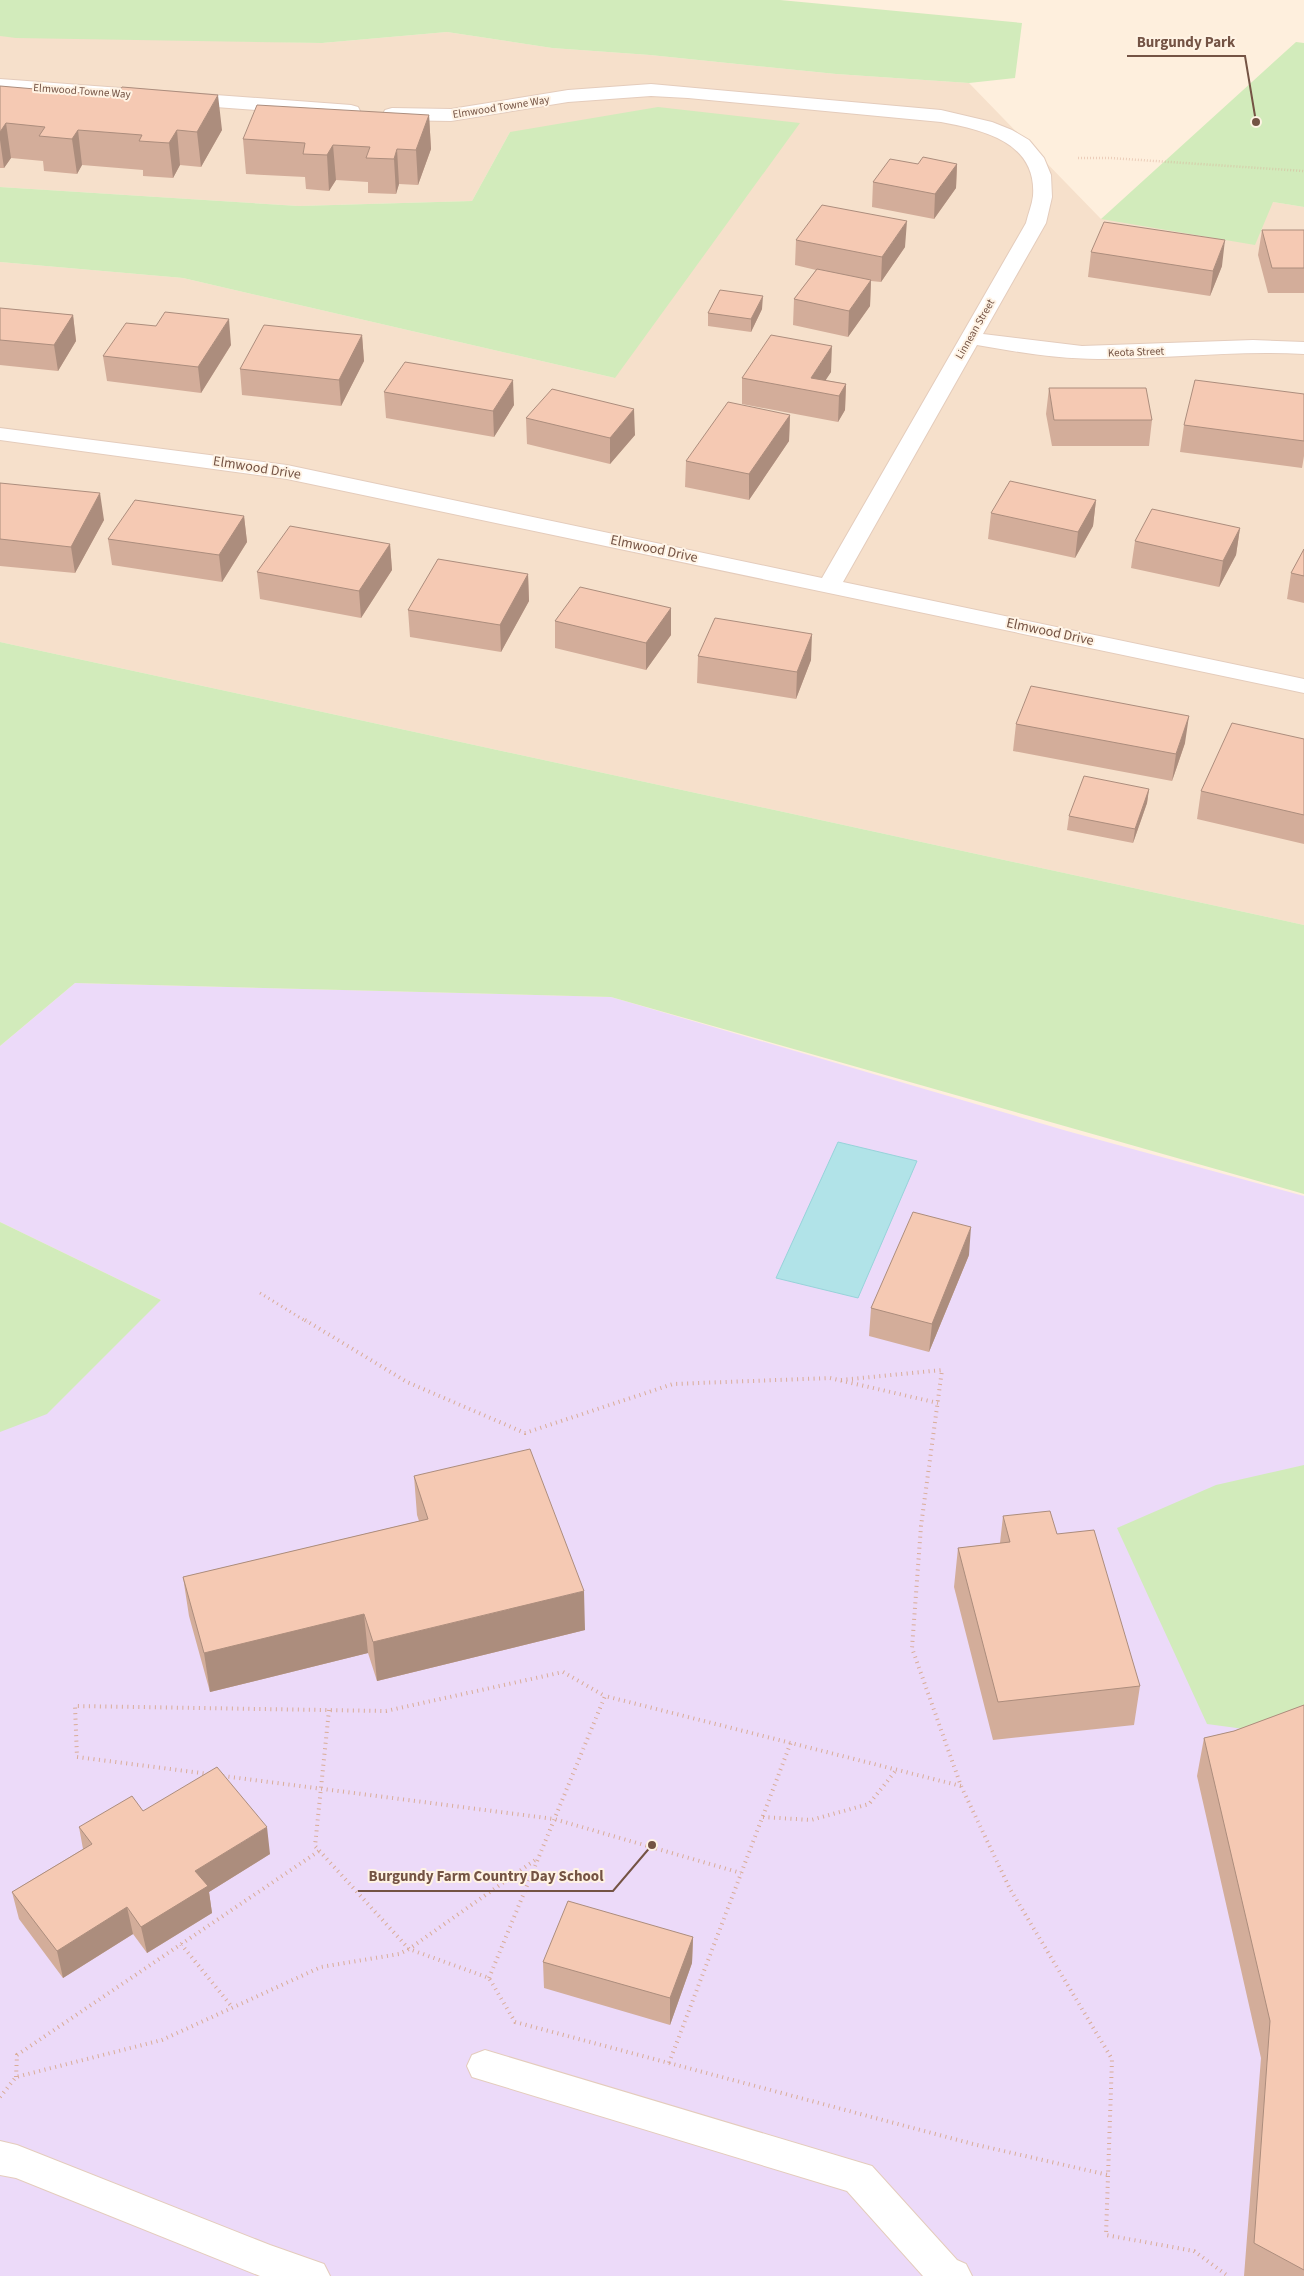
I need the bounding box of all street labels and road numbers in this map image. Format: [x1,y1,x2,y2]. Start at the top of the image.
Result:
street label: Elmwood Towne Way [33,80,131,102]
street label: Elmwood Towne Way [452,92,550,122]
street label: Linnean Street [952,296,998,362]
street label: Keota Street [1108,344,1165,360]
street label: Elmwood Drive [212,451,302,485]
street label: Elmwood Drive [609,530,699,568]
street label: Elmwood Drive [1005,613,1095,651]

